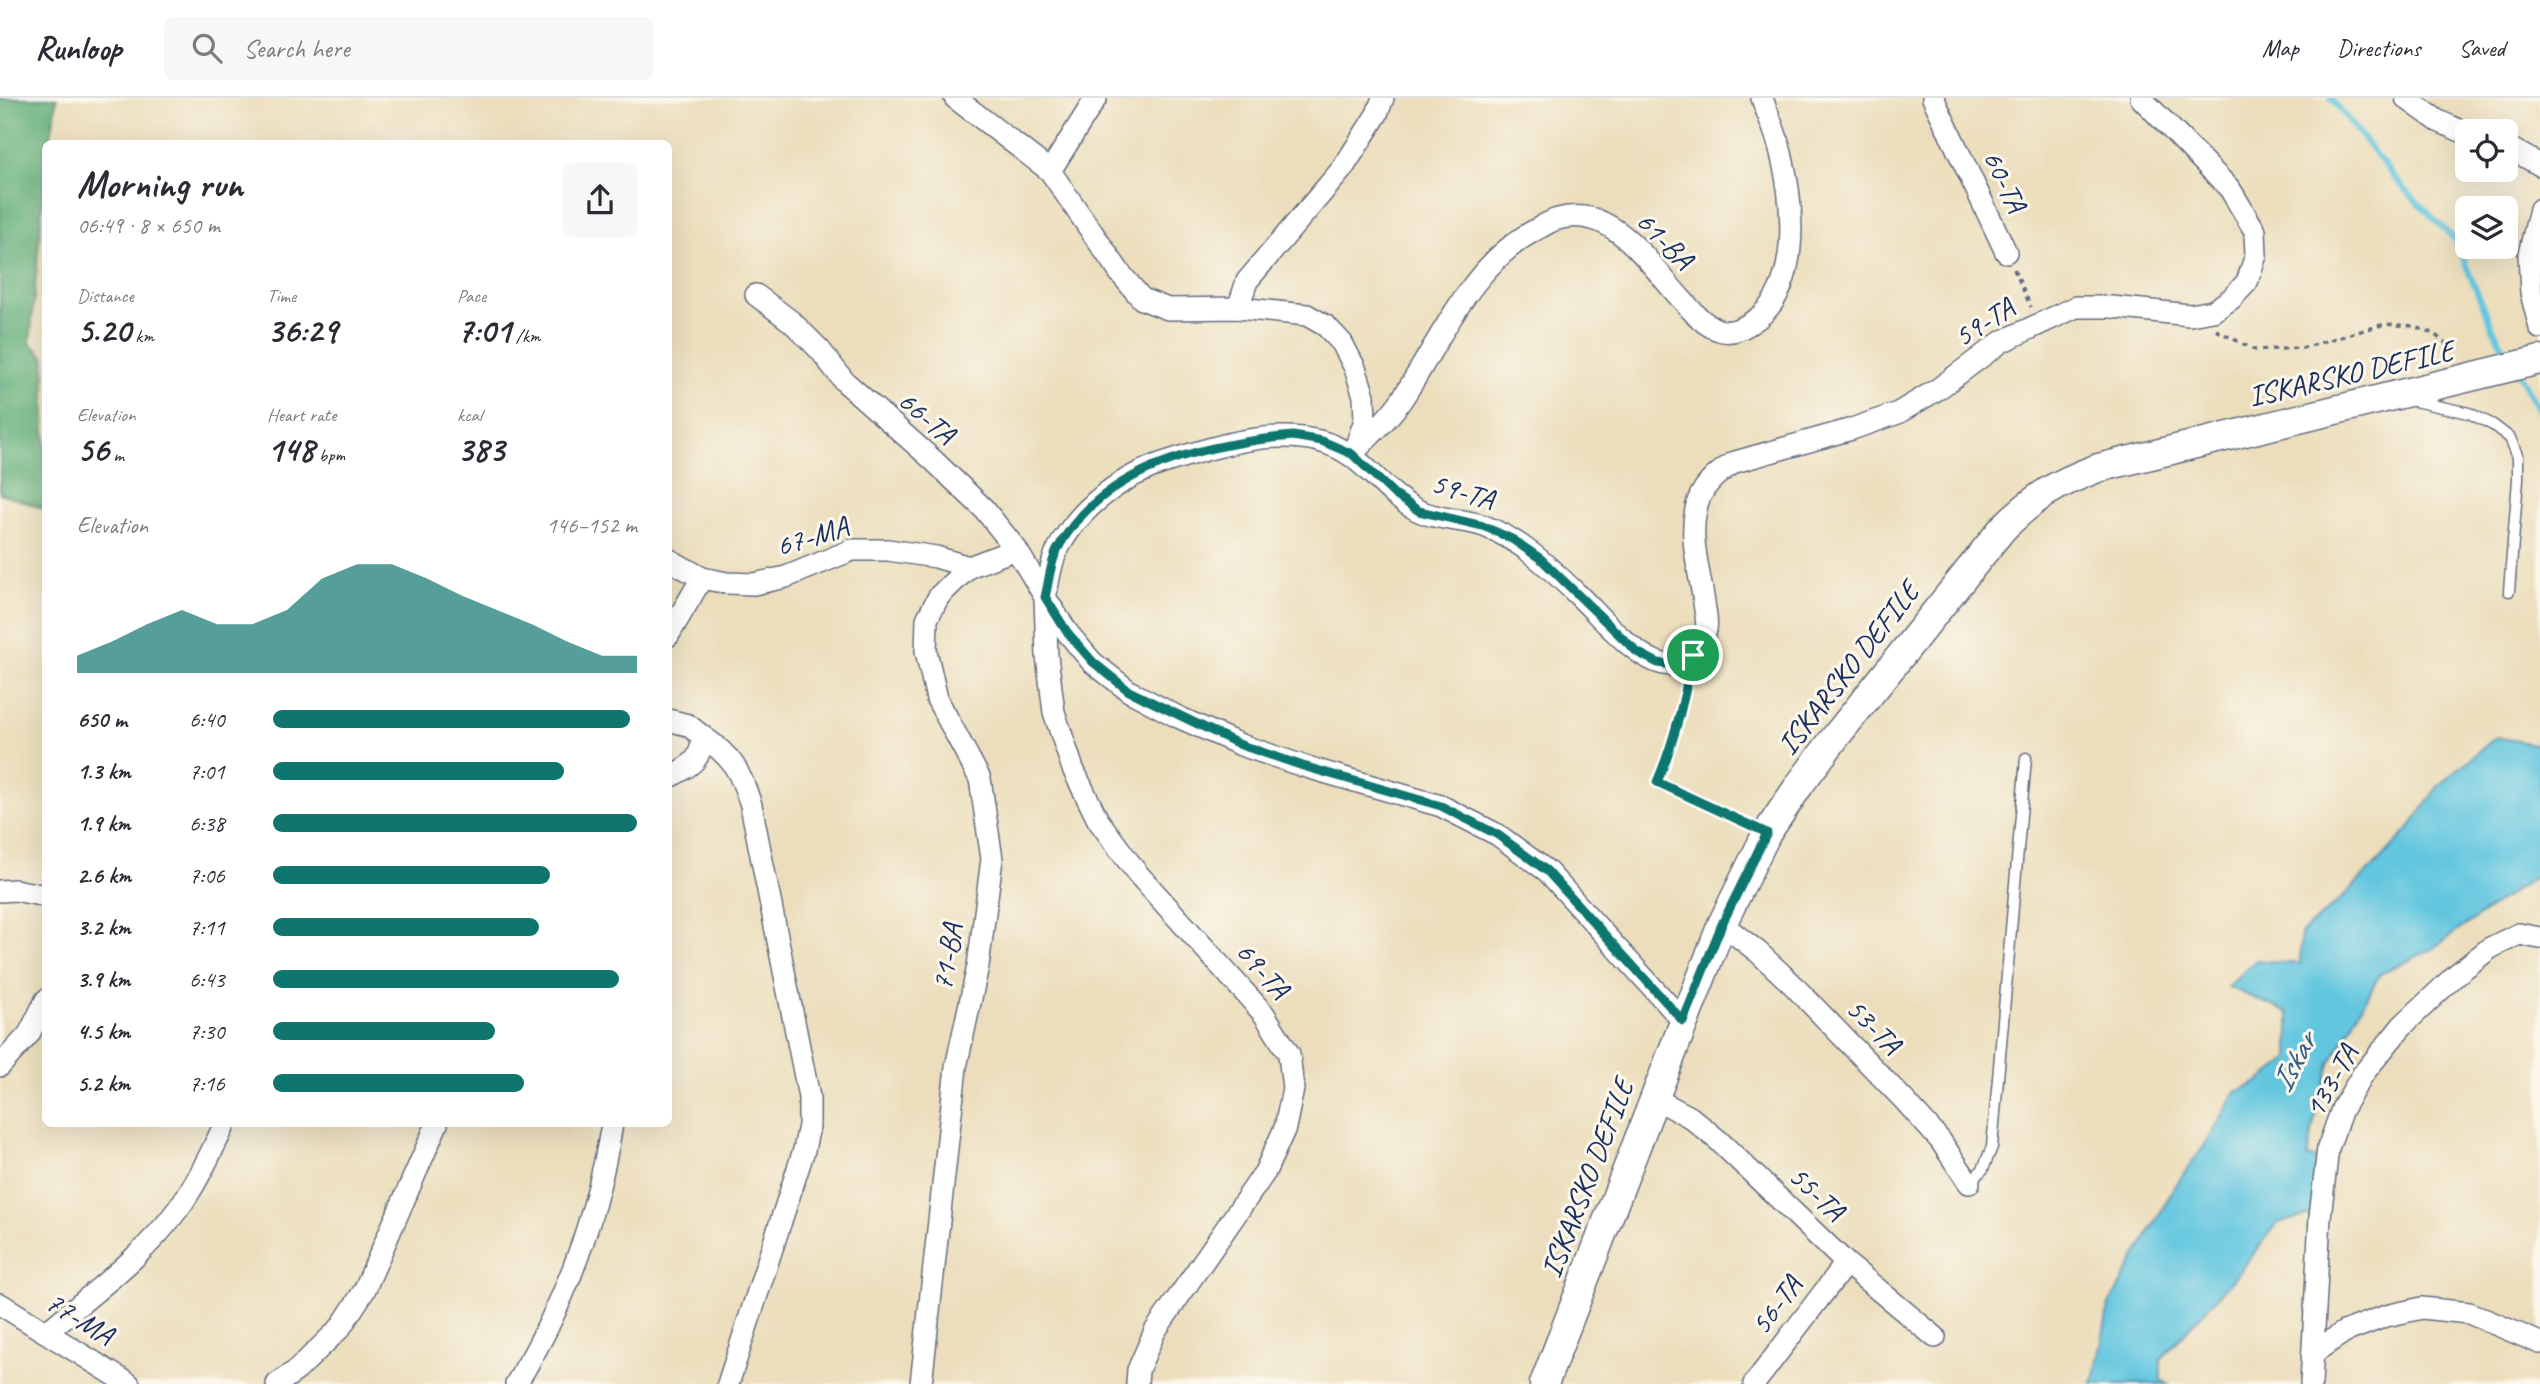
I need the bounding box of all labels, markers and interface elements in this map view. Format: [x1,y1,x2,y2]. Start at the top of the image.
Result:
search box [164,17,654,80]
text: Runloop [35,27,122,69]
icon: search [188,29,226,67]
text: Search here [244,32,349,65]
text: Map [2262,33,2299,63]
text: Directions [2337,33,2420,63]
text: Saved [2458,33,2505,63]
map controls [2455,119,2518,259]
button: locate [2455,119,2518,182]
street label: 60-ТА [1974,144,2037,220]
text: Morning run [77,161,243,208]
button: share [563,163,637,237]
button: layers [2455,196,2518,259]
street label: 61-ВА [1628,203,1703,279]
text: 06:49 · 8 × 650 m [77,211,220,240]
text: Distance [77,284,134,308]
text: Time [267,284,296,308]
text: Pace [457,284,486,308]
street label: 59-ТА [1947,288,2023,355]
text: 5.20 [77,308,131,353]
text: 36:29 [267,308,337,353]
text: 7:01 [457,308,511,353]
text: km [131,324,154,348]
text: /km [511,324,540,348]
street label: ISKARSKO DEFILE [2245,330,2461,415]
street label: 66-ТА [890,382,965,454]
text: Elevation [77,403,135,427]
text: Heart rate [267,403,336,427]
text: kcal [457,403,482,427]
text: 56 [77,427,109,472]
text: 148 [267,427,314,472]
text: 383 [457,427,504,472]
text: m [109,443,124,467]
text: bpm [314,443,345,467]
street label: 59-ТА [1427,463,1501,519]
street label: 67-МА [771,507,855,565]
text: Elevation [77,511,148,540]
text: 146–152 m [546,511,637,540]
street label: ISKARSKO DEFILE [1769,571,1930,762]
pin [1663,625,1723,685]
icon: arrive [1674,636,1712,674]
text: 650 m [77,705,127,734]
text: 6:40 [189,705,225,734]
text: 1.3 km [77,757,131,786]
text: 7:01 [189,757,225,786]
text: 1.9 km [77,809,130,838]
text: 6:38 [189,809,225,838]
text: 2.6 km [77,861,131,890]
text: 7:06 [189,861,225,890]
text: 3.2 km [77,913,131,942]
text: 7:11 [189,913,225,942]
street label: 71-ВА [922,919,972,993]
street label: 69-ТА [1228,933,1300,1008]
text: 3.9 km [77,965,130,994]
text: 6:43 [189,965,225,994]
street label: 53-ТА [1838,990,1911,1064]
text: 4.5 km [77,1017,130,1046]
text: 7:30 [189,1017,225,1046]
water label: Iskar [2261,1021,2328,1099]
street label: 133-ТА [2295,1036,2368,1124]
text: 5.2 km [77,1069,130,1098]
text: 7:16 [189,1069,225,1098]
street label: ISKARSKO DEFILE [1532,1070,1644,1283]
street label: 55-ТА [1781,1157,1855,1230]
street label: 56-ТА [1742,1266,1812,1342]
street label: 77-МА [39,1282,123,1355]

